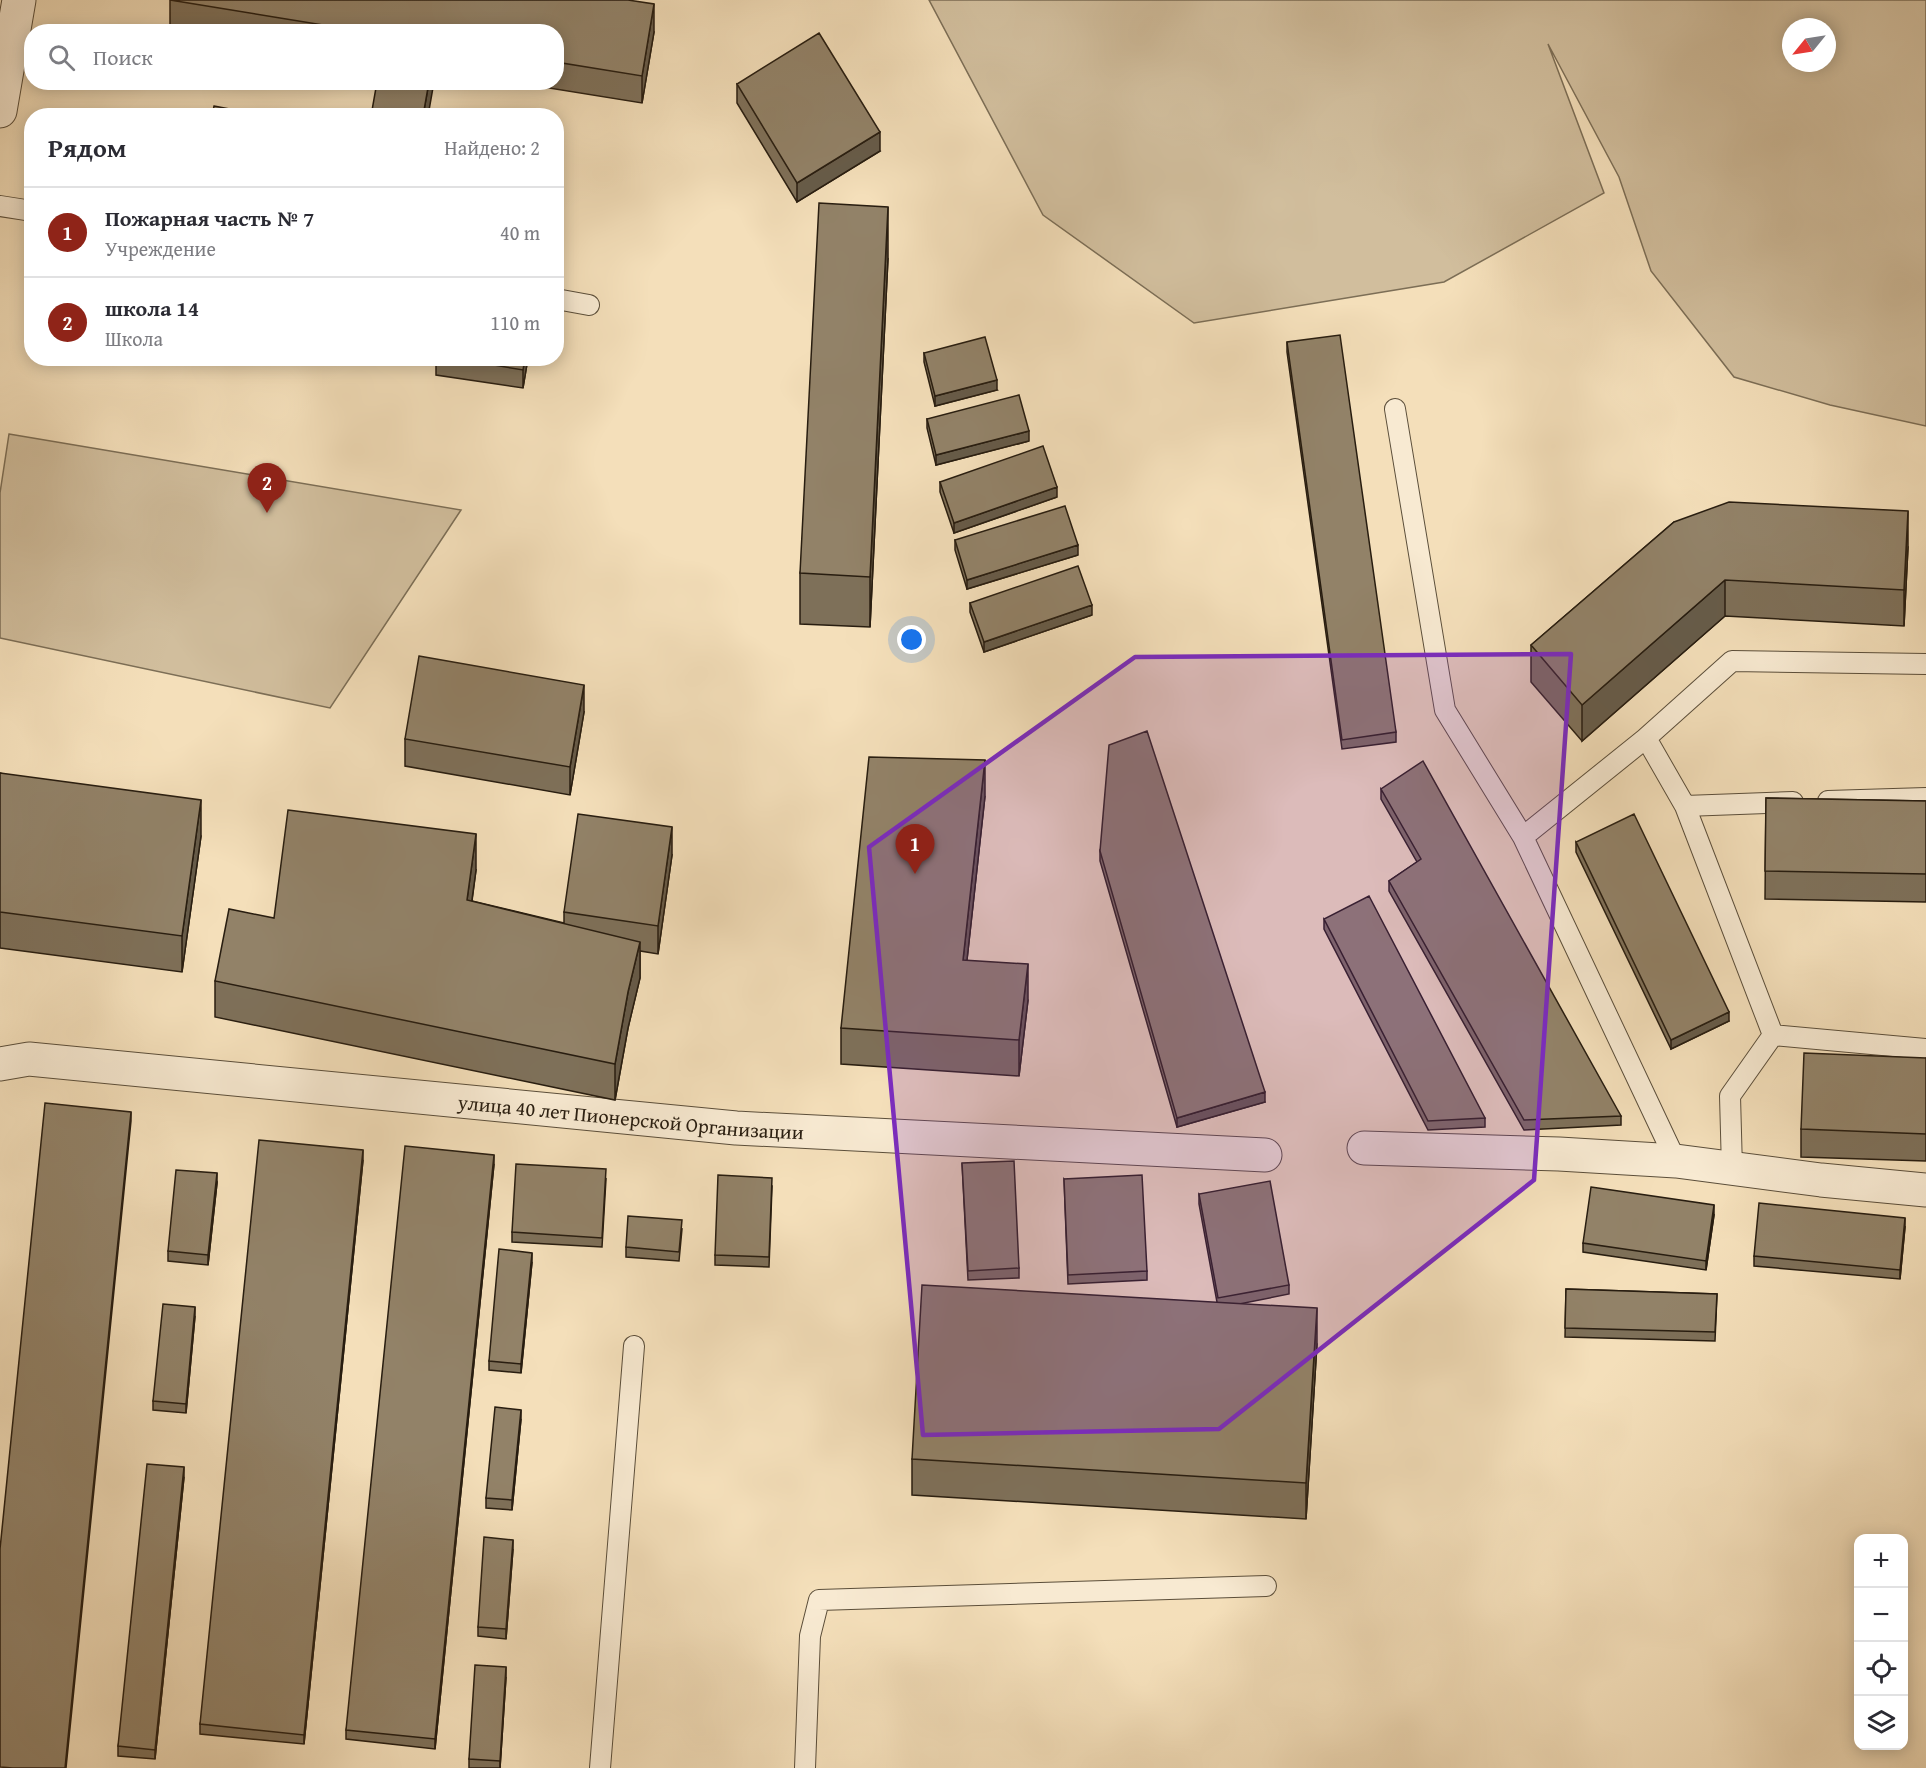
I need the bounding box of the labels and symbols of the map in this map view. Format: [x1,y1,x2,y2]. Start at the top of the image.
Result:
north arrow [1782,18,1836,72]
pin: 2 [248,464,286,513]
your location [897,625,926,654]
pin: 1 [896,824,934,874]
street label: улица 40 лет Пионерской Организации [456,1086,805,1146]

